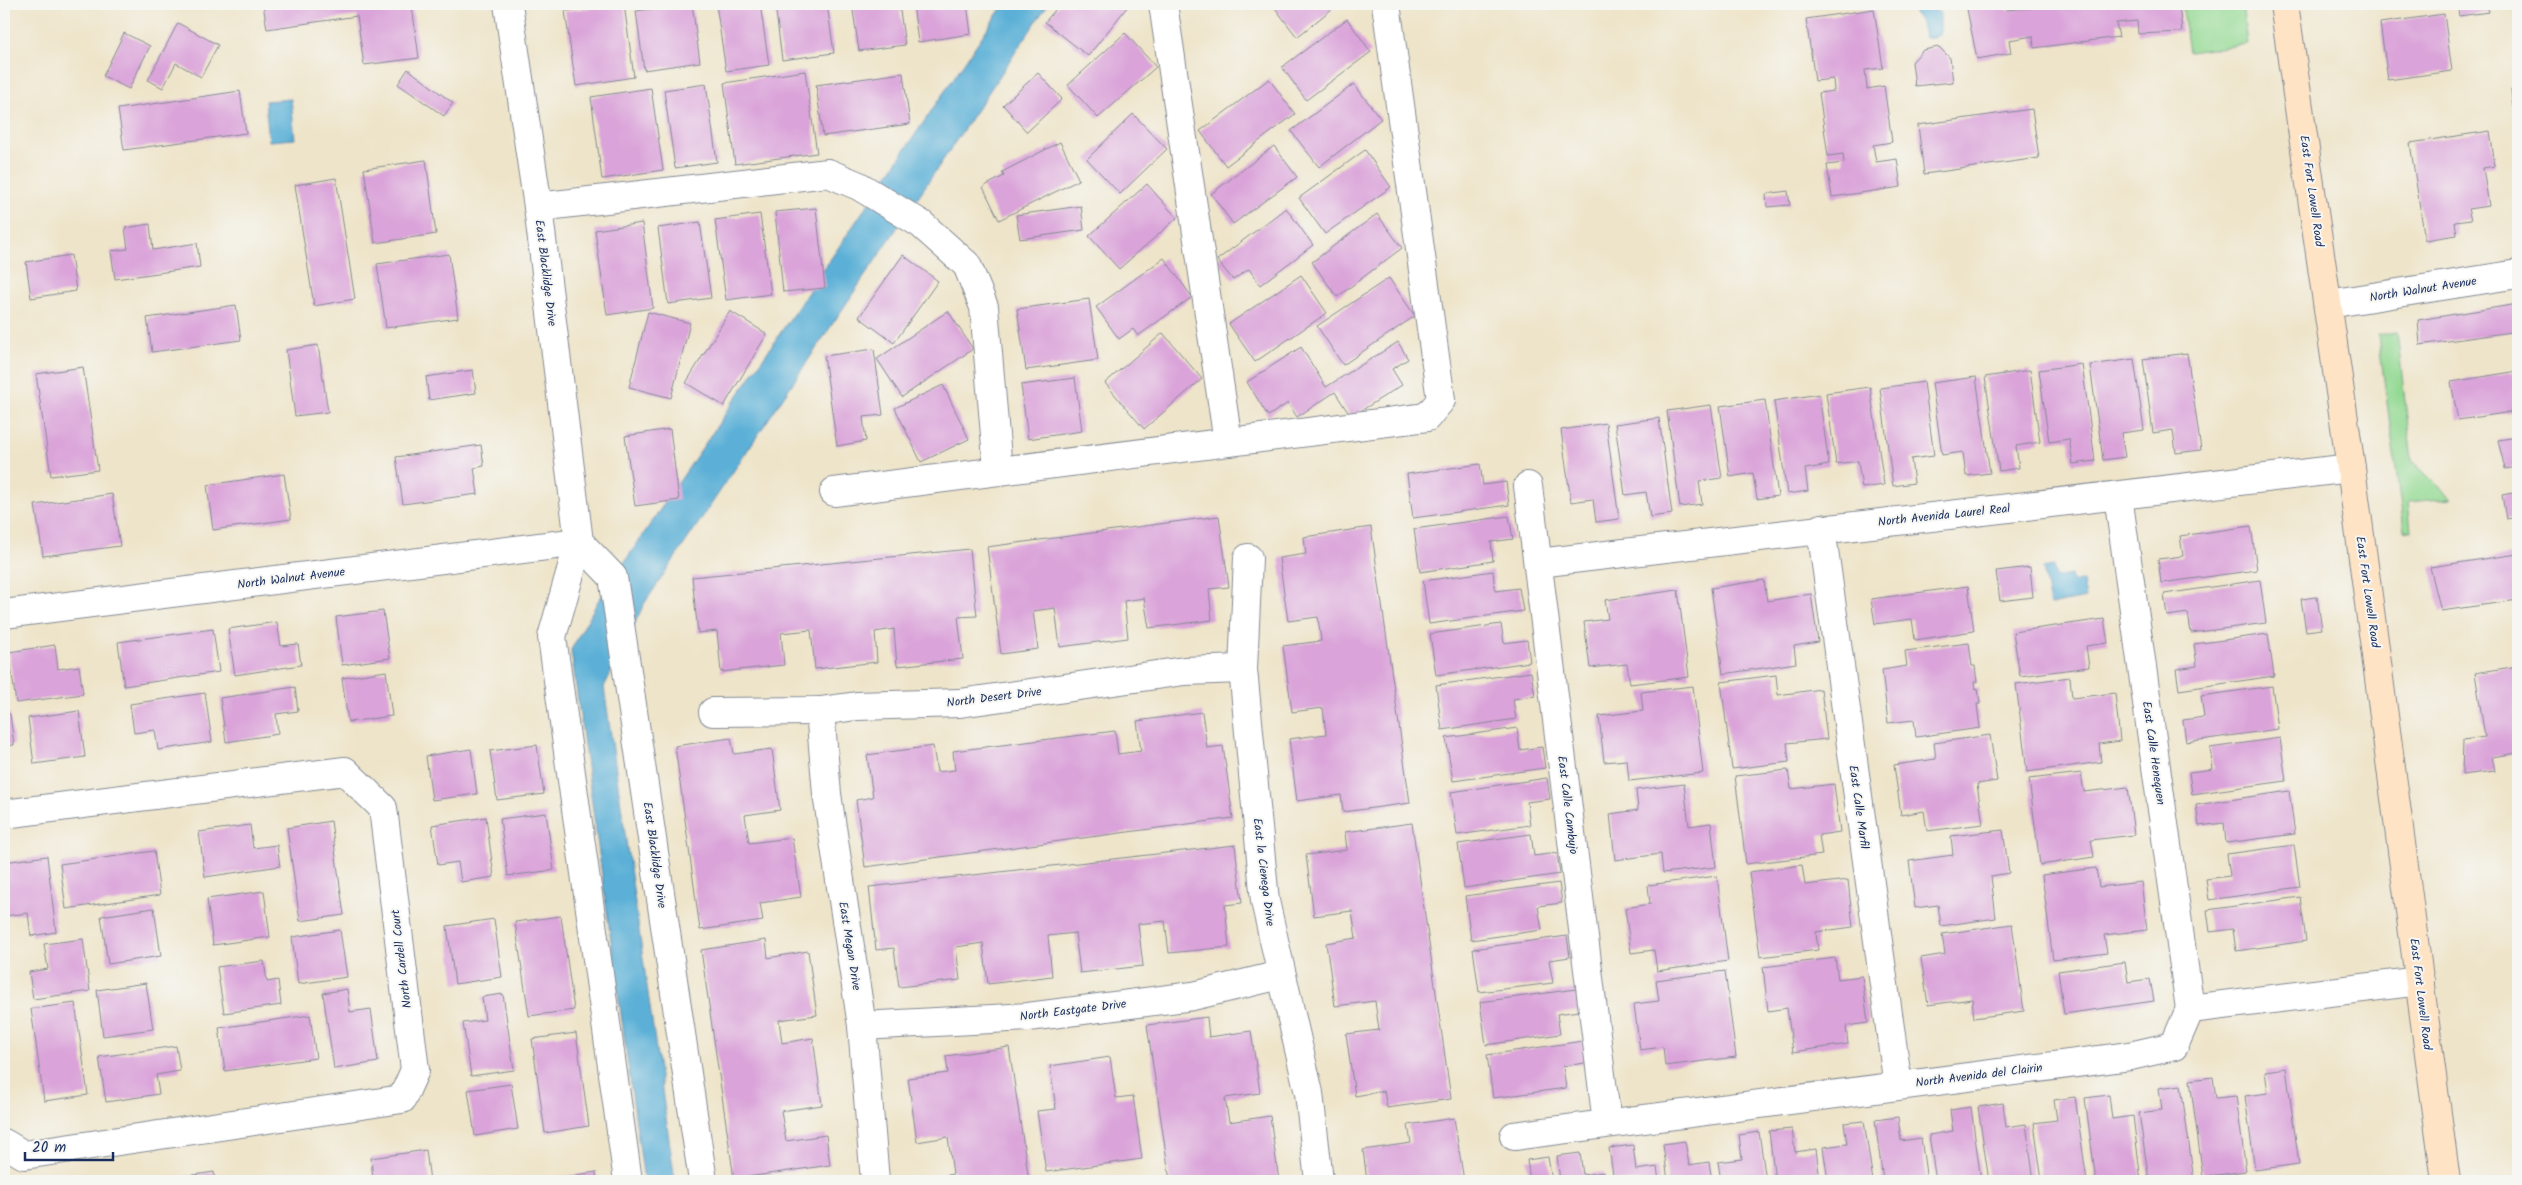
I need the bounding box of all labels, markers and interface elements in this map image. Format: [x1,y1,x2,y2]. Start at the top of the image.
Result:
street label: East Fort Lowell Road [2294,134,2329,249]
street label: East Blacklidge Drive [530,219,562,328]
street label: North Walnut Avenue [2368,272,2479,307]
street label: North Avenida Laurel Real [1877,499,2011,532]
street label: East Fort Lowell Road [2350,535,2385,650]
street label: North Walnut Avenue [236,562,347,595]
street label: North Desert Drive [945,682,1043,713]
street label: East Calle Henequen [2137,700,2170,806]
street label: East Calle Cambujo [1552,755,1583,855]
street label: East Calle Marfil [1843,764,1874,850]
street label: East Blacklidge Drive [638,801,671,910]
street label: East la Cienega Drive [1247,817,1280,928]
street label: East Megan Drive [833,900,866,992]
street label: North Cardell Court [386,908,417,1009]
street label: East Fort Lowell Road [2404,937,2437,1052]
street label: North Eastgate Drive [1019,994,1128,1026]
street label: North Avenida del Clairin [1914,1058,2044,1093]
scale bar [25,1130,112,1162]
text: 20 m [32,1136,66,1160]

